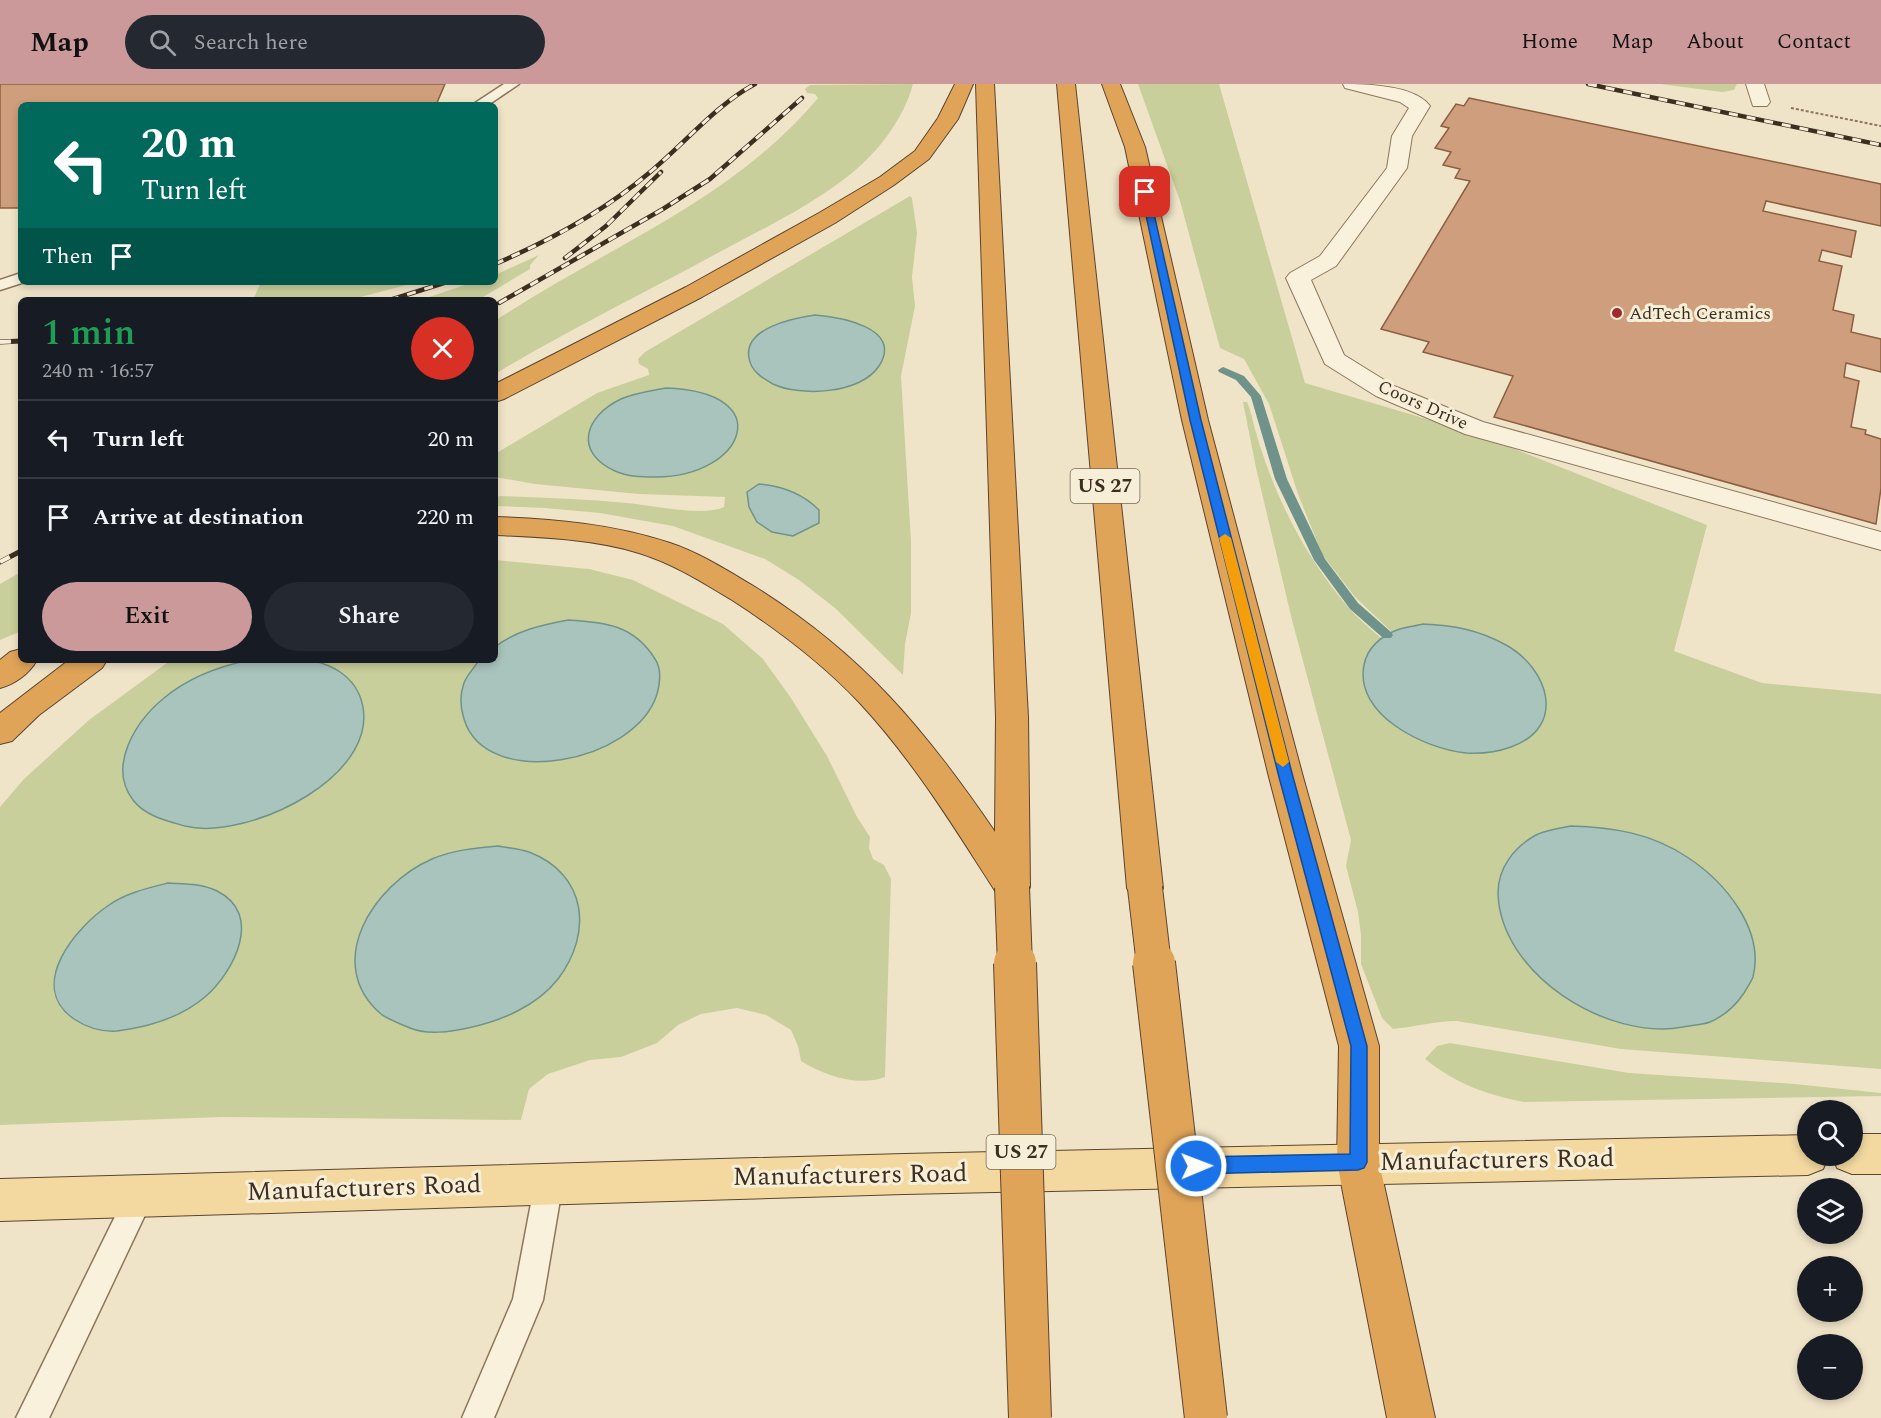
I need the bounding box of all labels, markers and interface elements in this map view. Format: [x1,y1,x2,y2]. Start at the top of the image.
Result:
search box [125,15,545,69]
text: Map [30,21,89,64]
icon: search [146,26,179,59]
text: Search here [194,26,308,59]
text: Home [1521,26,1578,58]
text: Map [1611,26,1653,58]
text: About [1686,26,1744,58]
text: Contact [1777,26,1851,58]
text: 20 m [141,113,236,176]
icon: left [42,126,120,204]
pin [1119,166,1170,217]
text: Turn left [141,170,247,212]
icon: arrive [1128,175,1161,208]
text: Then [42,240,93,273]
icon: arrive [105,240,138,273]
place label: AdTech Ceramics [1629,300,1771,327]
text: 1 min [42,306,135,361]
marker: AdTech Ceramics [1610,306,1624,320]
button: close [411,317,474,380]
text: 240 m · 16:57 [42,356,154,386]
street label: Coors Drive [1374,373,1472,437]
icon: left [42,423,75,456]
text: Turn left [93,423,185,456]
text: 20 m [428,423,474,456]
road number: US 27 [1070,469,1140,503]
icon: arrive [42,501,75,534]
text: Arrive at destination [93,501,304,534]
text: 220 m [417,501,474,534]
button: Exit [42,582,252,651]
button: Share [264,582,474,651]
map controls [1797,1100,1863,1400]
button: search [1797,1100,1863,1166]
position arrow [1164,1134,1228,1198]
road number: US 27 [986,1135,1056,1169]
street label: Manufacturers Road [1379,1138,1615,1182]
street label: Manufacturers Road [732,1153,968,1197]
street label: Manufacturers Road [246,1164,482,1212]
button: layers [1797,1178,1863,1244]
button: + [1797,1256,1863,1322]
button: − [1797,1334,1863,1400]

